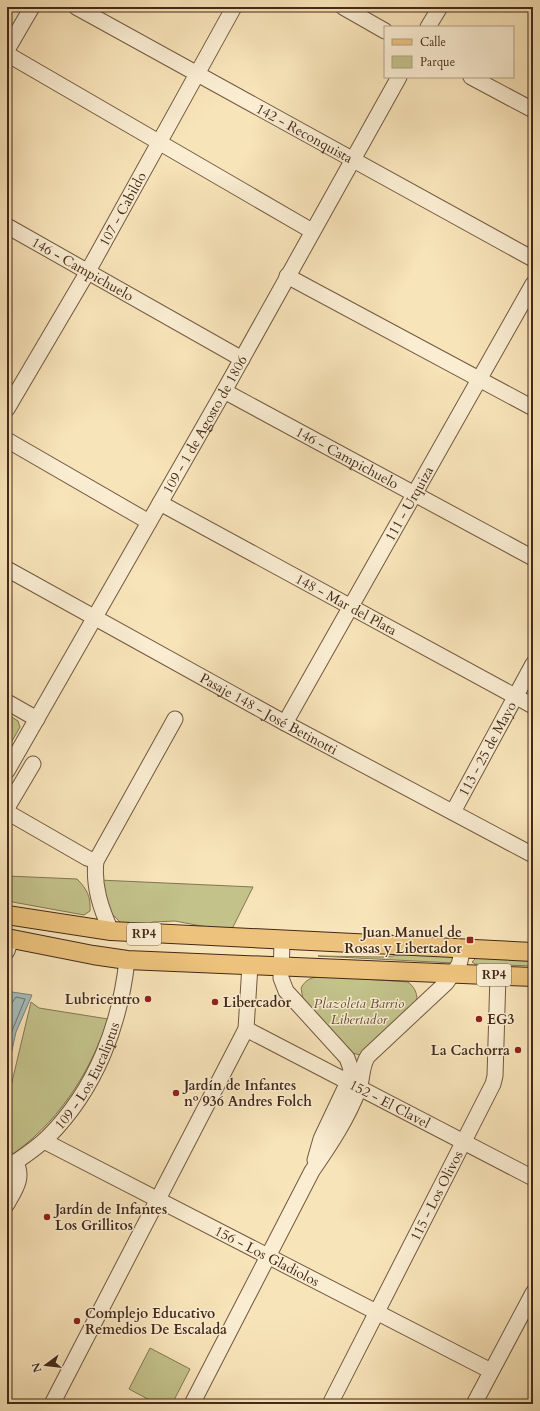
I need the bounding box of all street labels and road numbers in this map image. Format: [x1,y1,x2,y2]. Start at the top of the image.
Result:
street label: 142 - Reconquista [253,99,356,167]
street label: 107 - Cabildo [94,168,151,249]
street label: 146 - Campichuelo [28,232,138,306]
street label: 109 - 1 de Agosto de 1806 [158,352,251,497]
street label: 146 - Campichuelo [292,422,402,493]
street label: 111 - Urquiza [380,463,438,545]
street label: 148 - Mar del Plata [292,569,400,640]
street label: Pasaje 148 - José Betinotti [196,668,341,759]
street label: 113 - 25 de Mayo [454,697,521,799]
road number: RP4 [127,923,161,945]
road number: RP4 [477,964,511,986]
street label: 109 - Los Eucaliptus [50,1019,124,1134]
street label: 152 - El Clavel [346,1075,434,1133]
street label: 115 - Los Olivos [405,1147,467,1244]
street label: 156 - Los Gladiolos [212,1221,323,1291]

